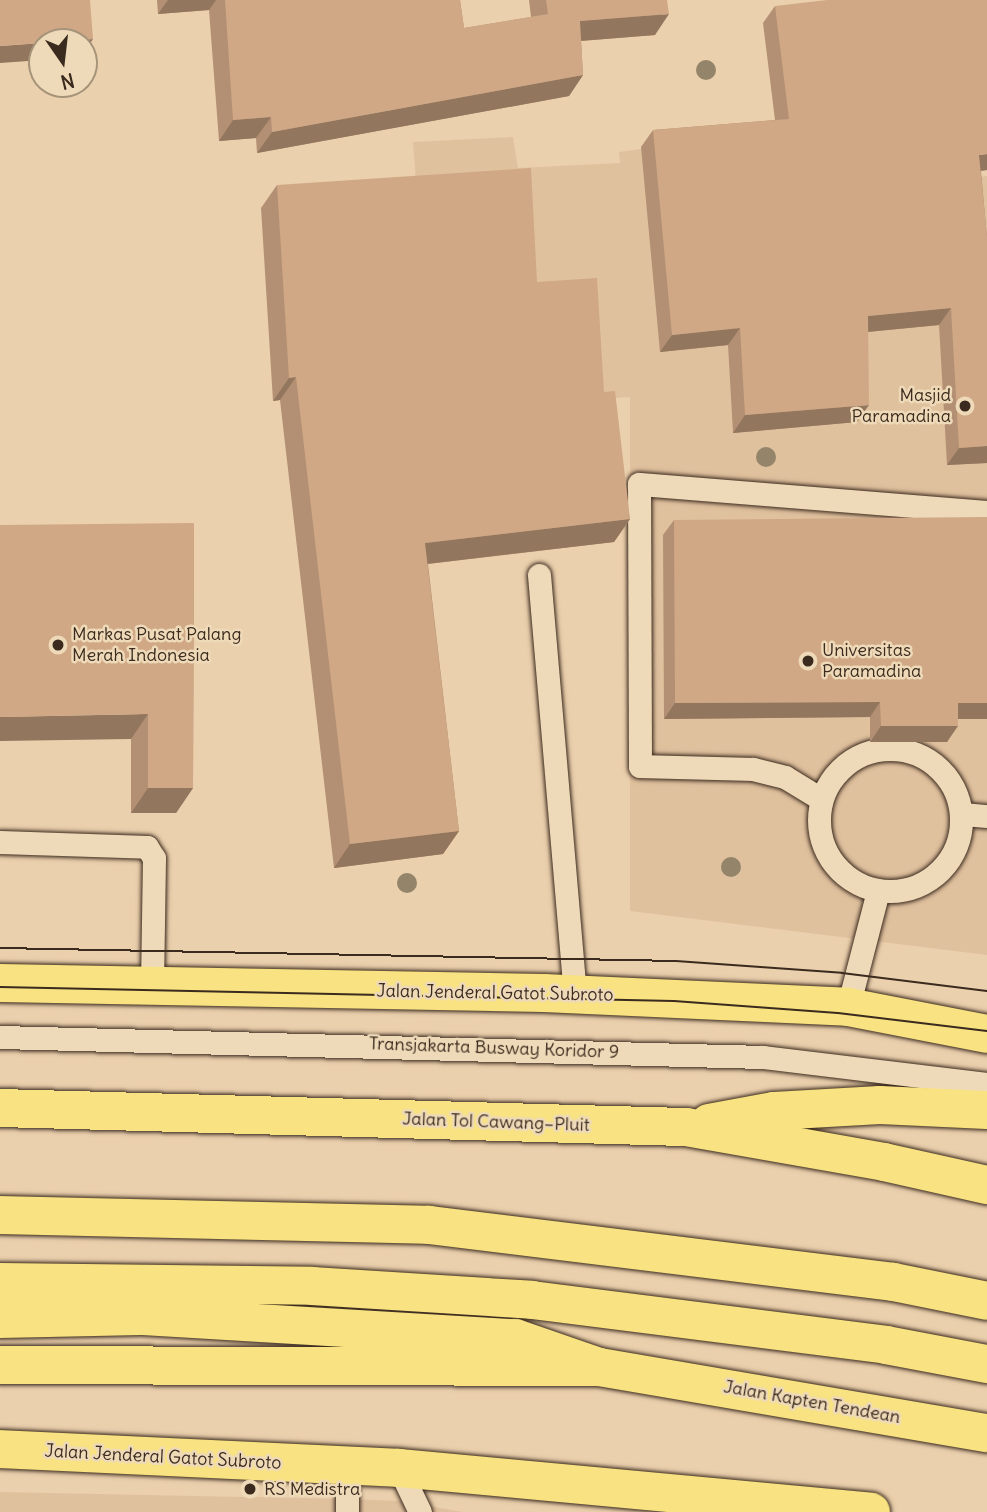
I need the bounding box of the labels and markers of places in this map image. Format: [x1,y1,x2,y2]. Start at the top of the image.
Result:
place label: Masjid Paramadina [852,385,951,428]
marker: Masjid Paramadina [957,398,973,414]
place label: Markas Pusat Palang Merah Indonesia [72,624,241,666]
marker: Markas Pusat Palang Merah Indonesia [50,637,66,653]
place label: Universitas Paramadina [822,640,921,682]
marker: Universitas Paramadina [800,653,816,669]
place label: RS Medistra [264,1478,360,1500]
marker: RS Medistra [242,1481,258,1497]

